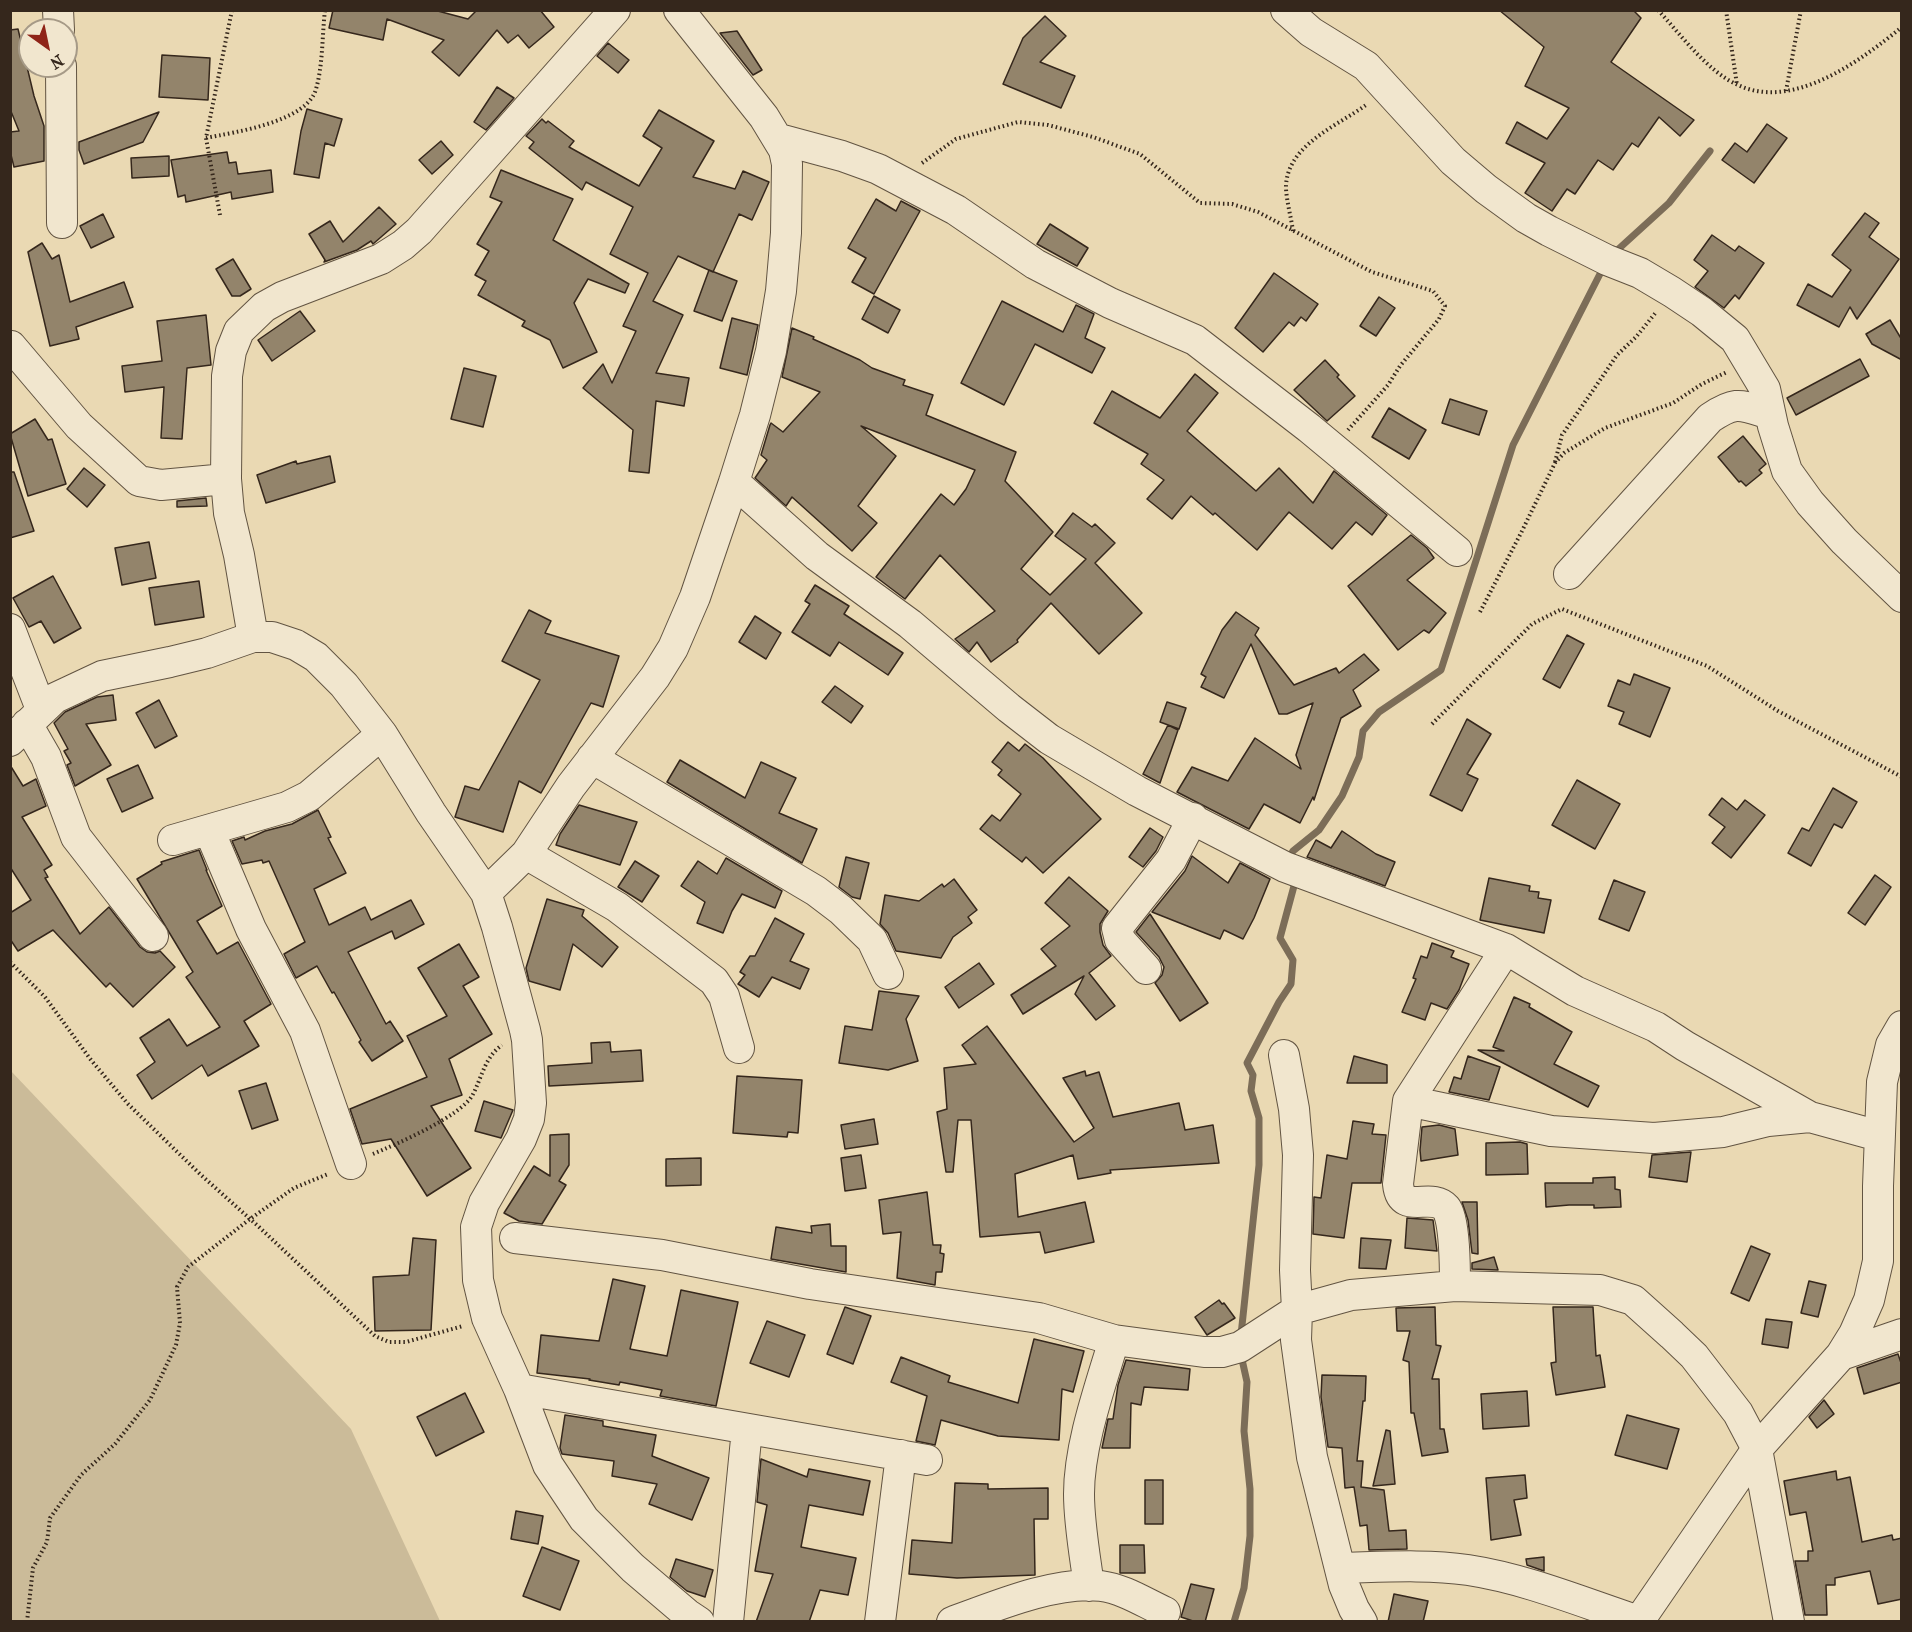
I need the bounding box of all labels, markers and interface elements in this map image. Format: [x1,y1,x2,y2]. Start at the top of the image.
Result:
north arrow [18,18,78,78]
text: N [47,51,67,73]

